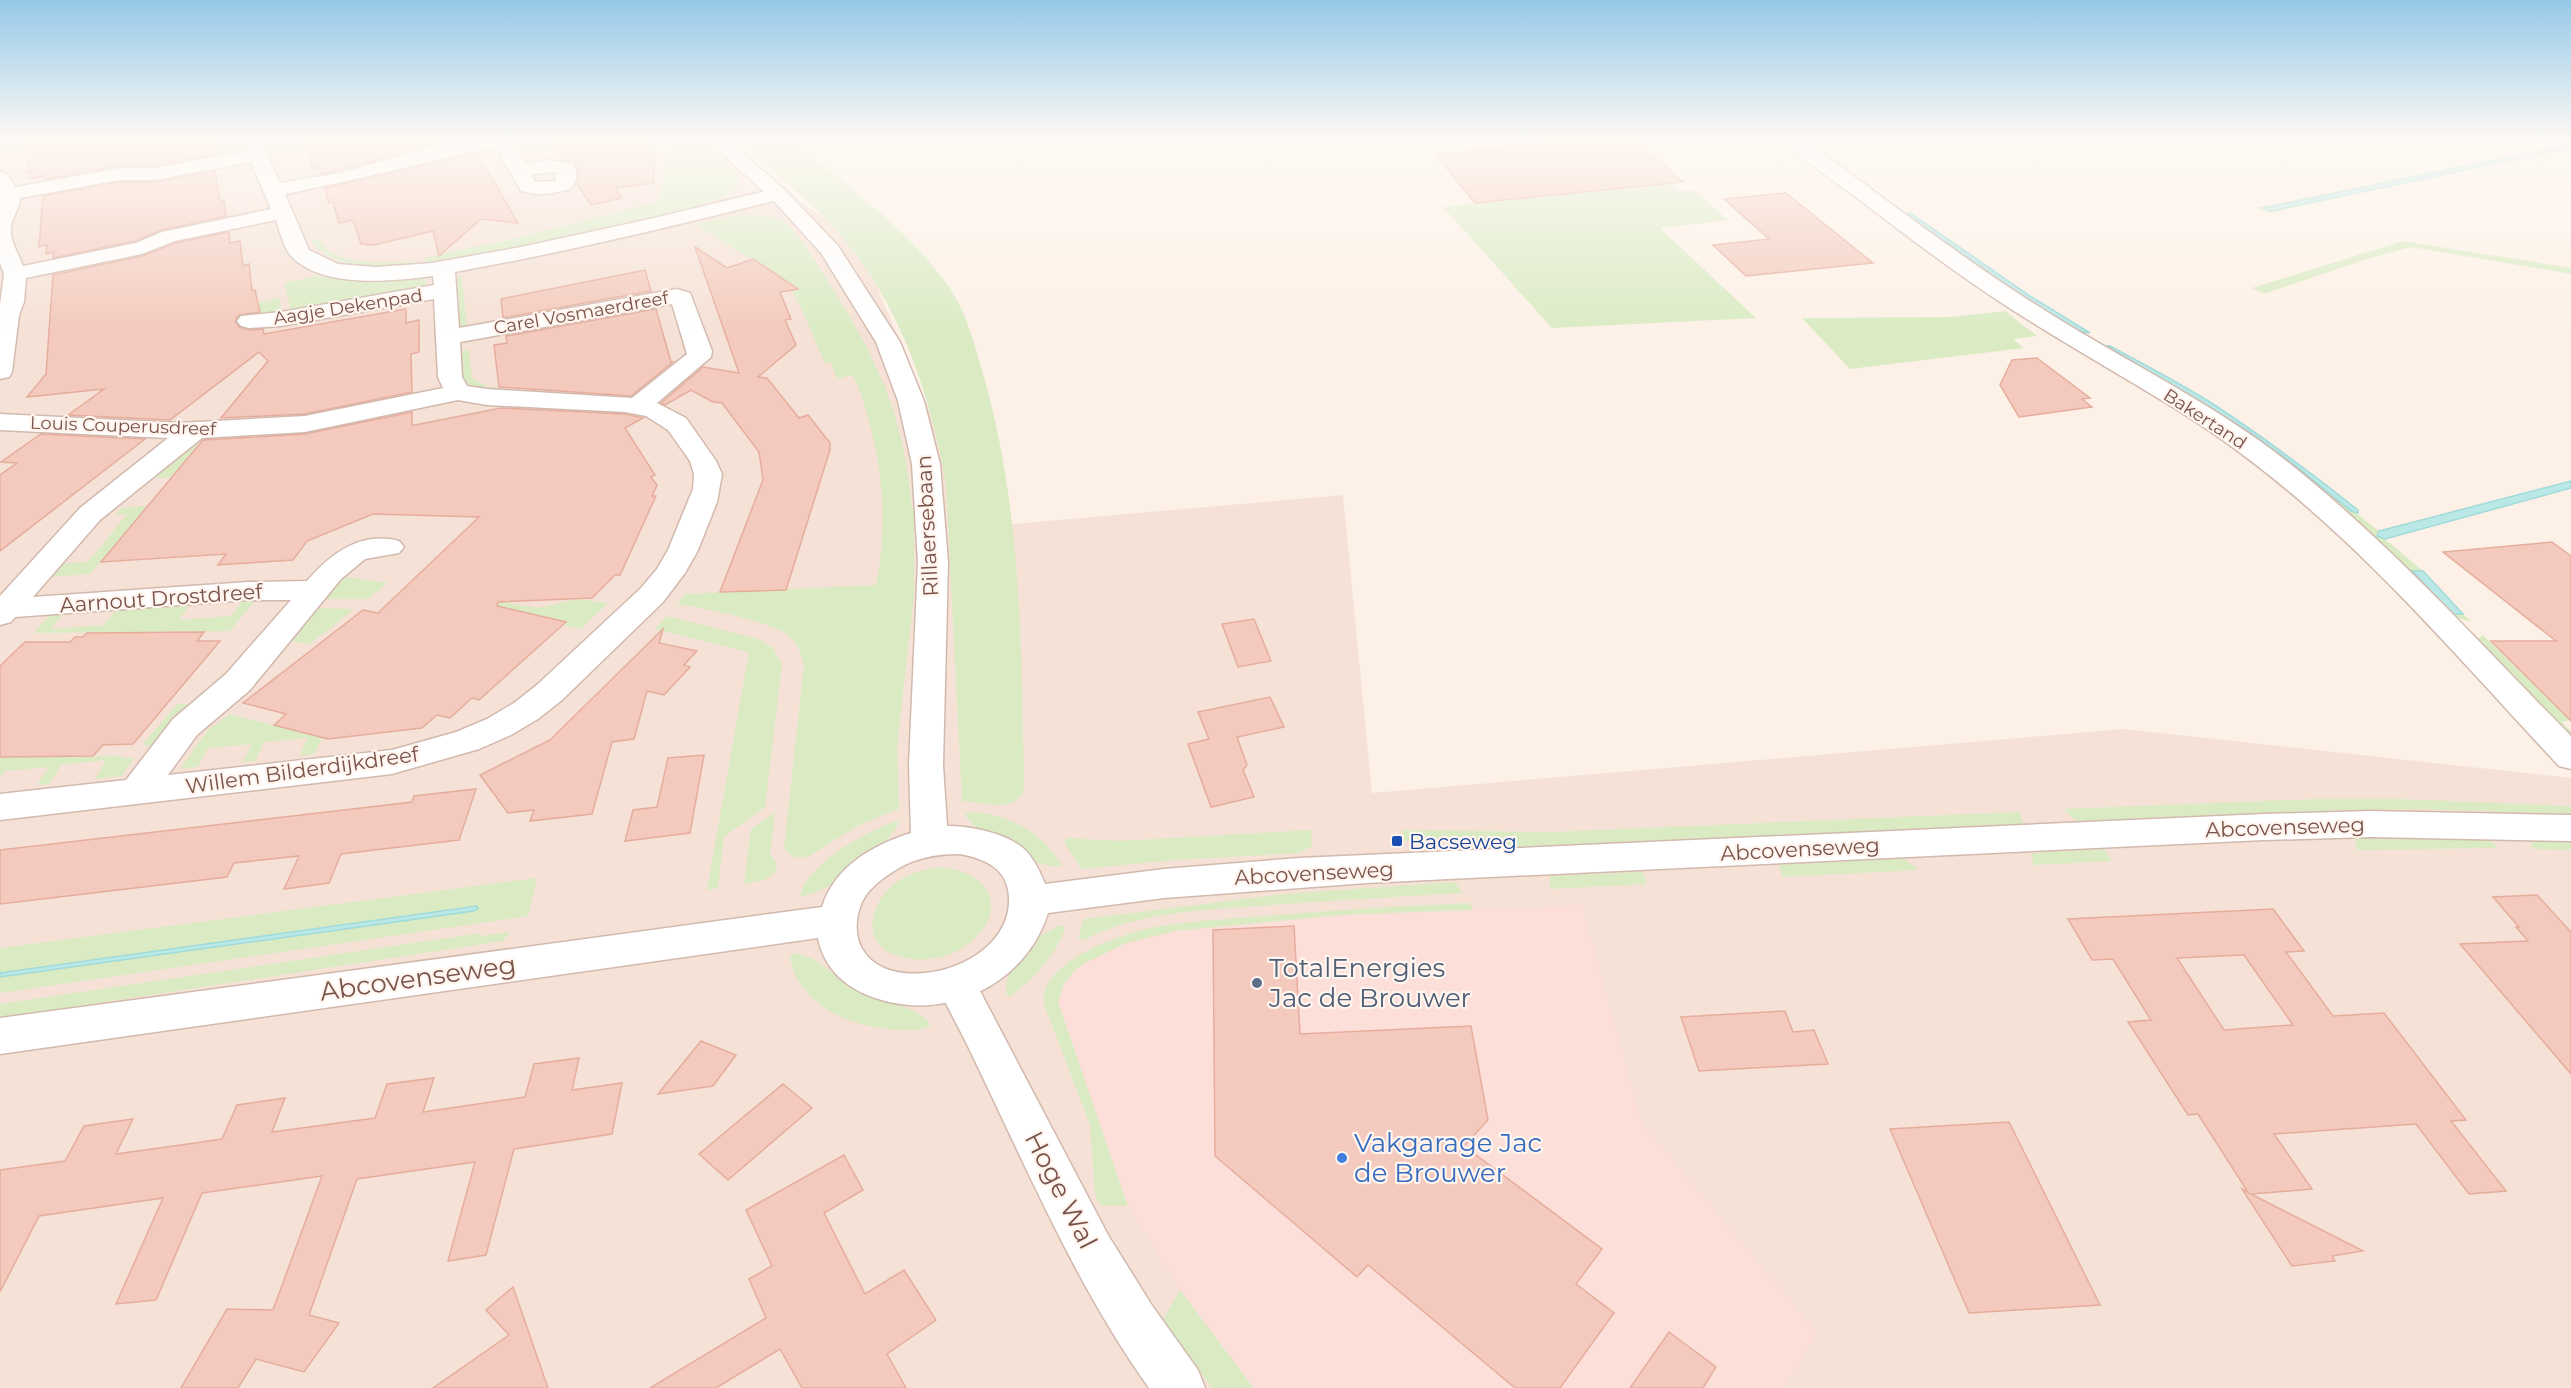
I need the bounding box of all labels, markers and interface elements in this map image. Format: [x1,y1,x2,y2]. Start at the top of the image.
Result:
street label: Aagje Dekenpad [272,284,424,330]
street label: Carel Vosmaerdreef [492,287,671,339]
street label: Bakertand [2159,384,2251,454]
street label: Louis Couperusdreef [30,412,217,440]
street label: Rillaersebaan [911,455,943,597]
street label: Aarnout Drostdreef [59,578,264,618]
street label: Willem Bilderdijkdreef [184,741,421,799]
street label: Abcovenseweg [2205,812,2365,842]
place label: Bacseweg [1409,829,1517,854]
street label: Abcovenseweg [1720,832,1880,866]
marker: Bacseweg [1390,834,1404,848]
street label: Abcovenseweg [1234,856,1394,890]
street label: Abcovenseweg [318,948,518,1008]
place label: TotalEnergies Jac de Brouwer [1268,952,1471,1014]
marker: TotalEnergies Jac de Brouwer [1250,976,1264,990]
street label: Hoge Wal [1018,1126,1104,1254]
place label: Vakgarage Jac de Brouwer [1354,1127,1542,1189]
marker: Vakgarage Jac de Brouwer [1335,1151,1349,1165]

